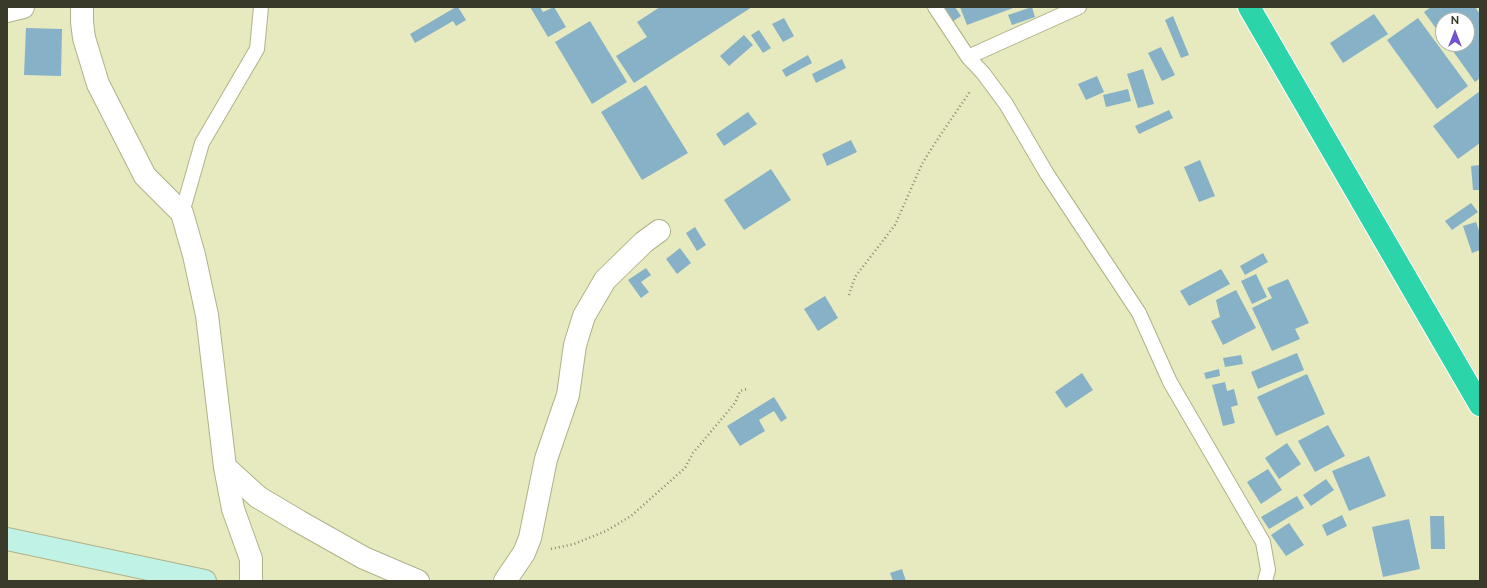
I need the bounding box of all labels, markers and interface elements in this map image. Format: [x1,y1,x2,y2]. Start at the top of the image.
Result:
north arrow [1435,12,1475,52]
text: N [1451,14,1459,27]

